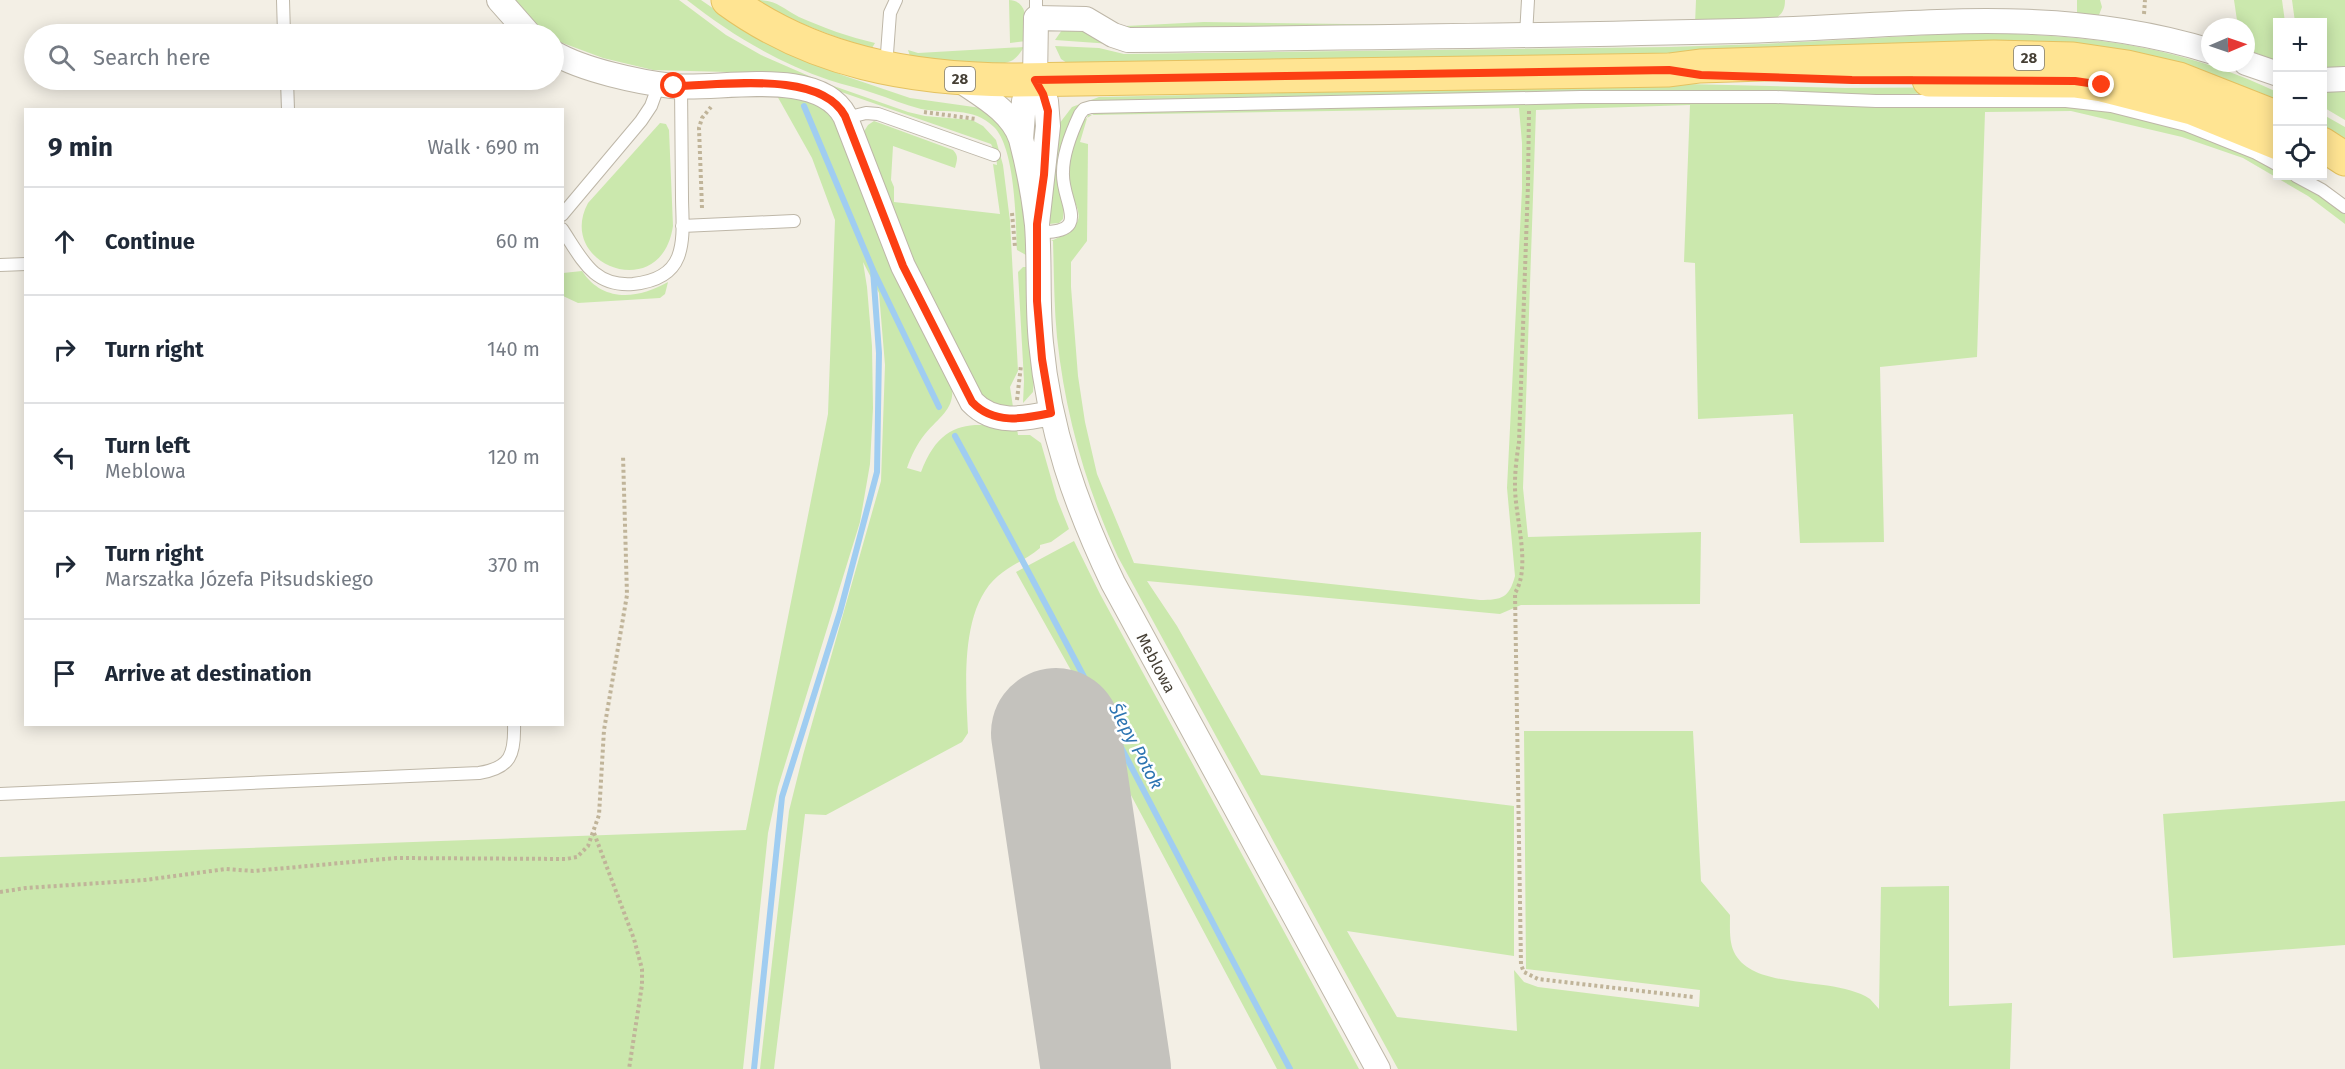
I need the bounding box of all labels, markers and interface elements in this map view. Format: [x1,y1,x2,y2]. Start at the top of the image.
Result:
north arrow [2201,18,2255,72]
map controls [2273,18,2327,180]
button: + [2273,18,2327,72]
search box [24,24,564,90]
icon: search [45,41,78,74]
text: Search here [93,44,211,71]
road number: 28 [2014,46,2044,70]
road number: 28 [945,67,975,91]
route end [2088,71,2114,97]
route start [660,72,686,98]
button: − [2273,72,2327,126]
button: locate [2273,126,2327,180]
text: 9 min [48,132,113,163]
text: Walk · 690 m [427,135,540,159]
icon: ahead [48,225,81,258]
text: Continue [105,228,195,255]
text: 60 m [496,229,540,253]
icon: right [48,333,81,366]
text: Turn right [105,336,204,363]
text: 140 m [487,337,540,361]
text: Turn left [105,432,190,459]
icon: left [48,441,81,474]
text: 120 m [488,445,540,469]
text: Meblowa [105,459,186,483]
text: Turn right [105,540,204,567]
icon: right [48,549,81,582]
text: 370 m [488,553,540,577]
text: Marszałka Józefa Piłsudskiego [105,567,374,591]
street label: Meblowa [1132,630,1180,696]
icon: arrive [48,657,81,690]
text: Arrive at destination [105,660,312,687]
water label: Ślepy Potok [1104,698,1168,793]

